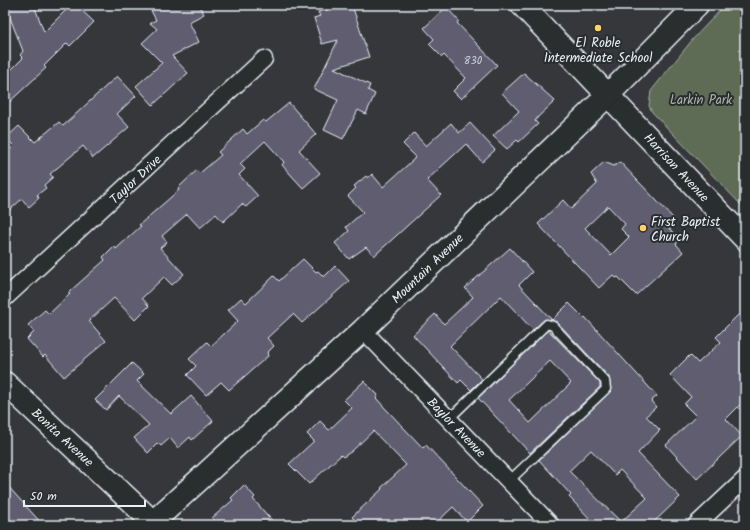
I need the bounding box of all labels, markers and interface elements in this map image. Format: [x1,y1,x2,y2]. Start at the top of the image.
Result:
marker: El Roble Intermediate School [593,23,603,33]
place label: El Roble Intermediate School [544,33,652,69]
house number: 830 [464,52,483,70]
park label: Larkin Park [670,90,733,111]
street label: Harrison Avenue [638,129,714,208]
street label: Taylor Drive [105,150,167,210]
place label: First Baptist Church [651,212,721,248]
marker: First Baptist Church [638,223,648,233]
street label: Mountain Avenue [387,229,469,309]
street label: Baylor Avenue [422,393,490,463]
street label: Bonita Avenue [26,404,98,473]
scale bar [24,482,145,508]
text: 50 m [30,487,57,506]

